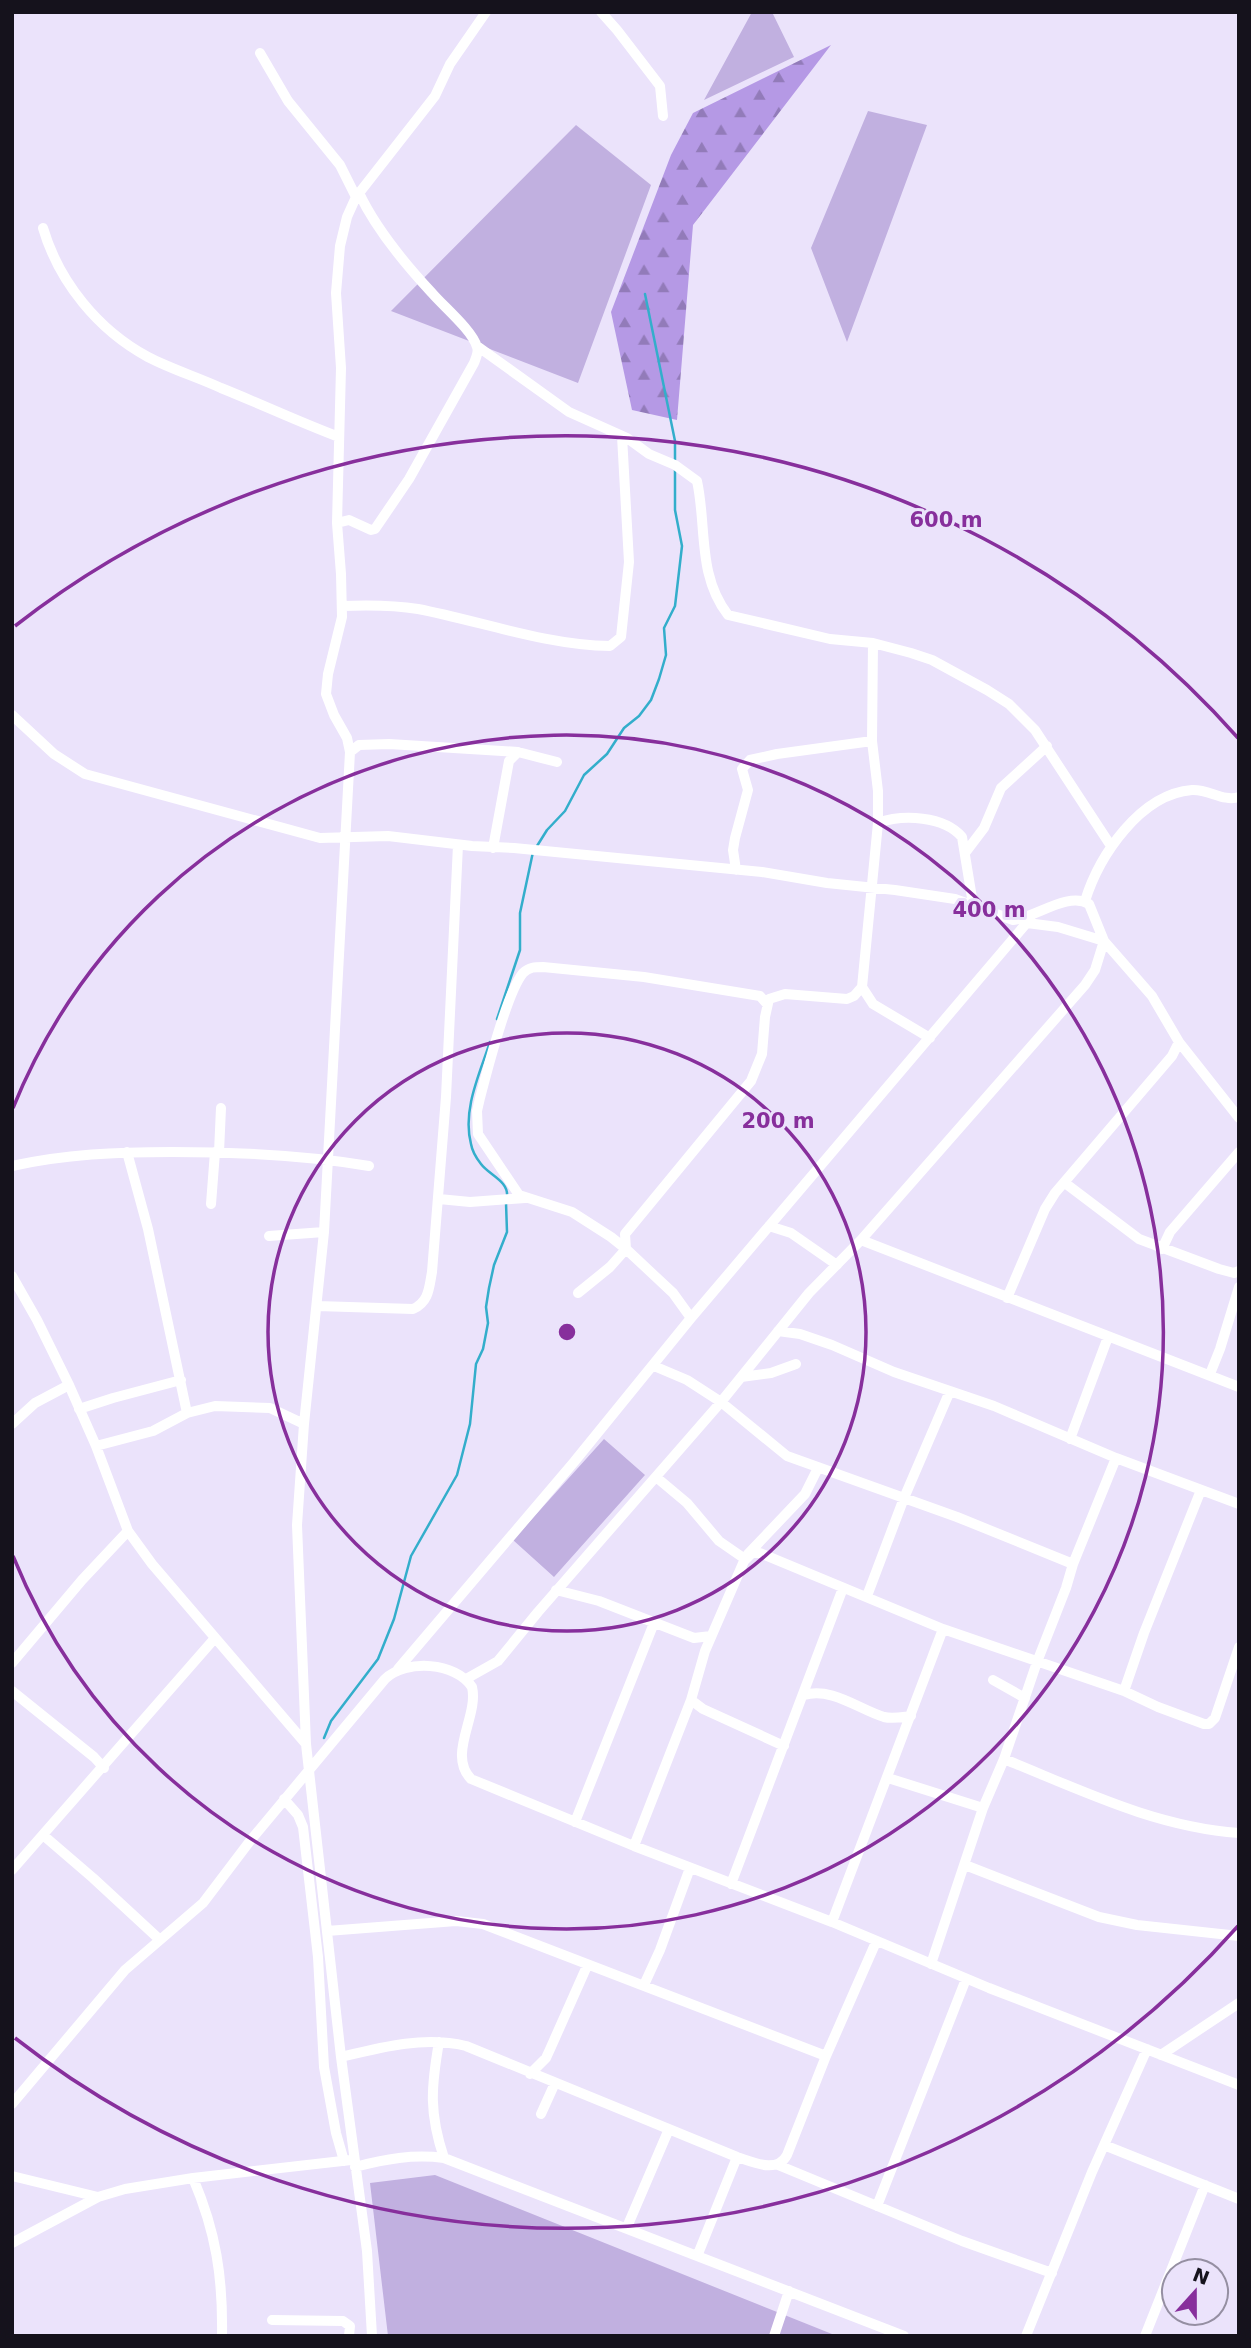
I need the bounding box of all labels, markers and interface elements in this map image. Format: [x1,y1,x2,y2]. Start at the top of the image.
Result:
text: 600 m [909,508,983,532]
text: 400 m [952,898,1026,922]
text: 200 m [741,1109,815,1133]
centre of rings [555,1320,579,1344]
north arrow [1160,2257,1230,2327]
text: N [1190,2263,1212,2289]

